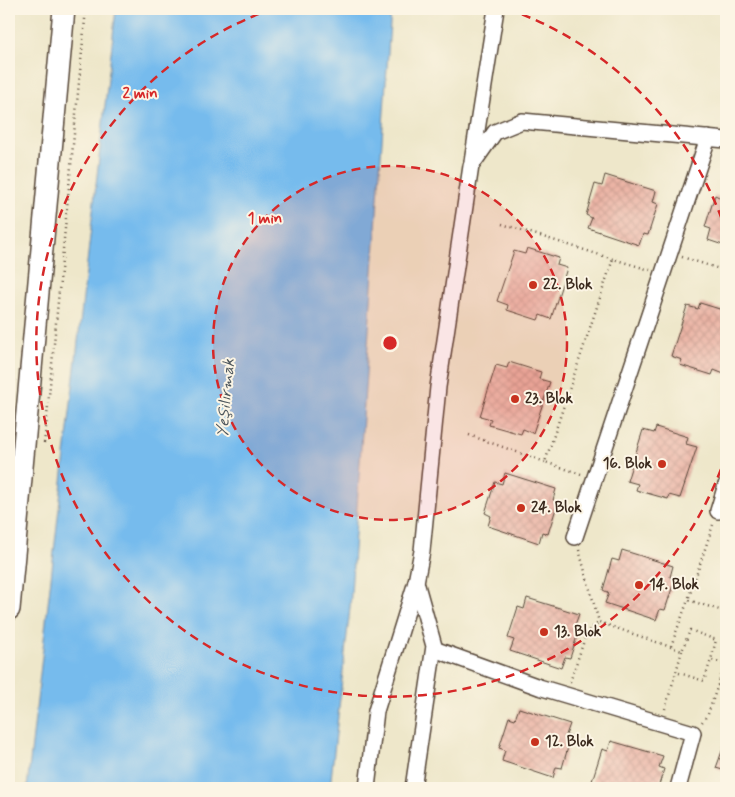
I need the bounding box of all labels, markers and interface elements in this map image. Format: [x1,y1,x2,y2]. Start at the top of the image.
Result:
text: 2 min [122,84,158,104]
text: 1 min [248,209,282,229]
place label: 22. Blok [543,275,593,295]
marker: 22. Blok [527,279,539,291]
centre of rings [381,334,399,352]
water label: Yeşilırmak [212,358,240,438]
place label: 23. Blok [525,389,573,409]
marker: 23. Blok [509,393,521,405]
place label: 16. Blok [603,454,653,474]
marker: 16. Blok [656,458,668,470]
place label: 24. Blok [531,498,582,518]
marker: 24. Blok [515,502,527,514]
place label: 14. Blok [649,575,700,595]
marker: 14. Blok [633,579,645,591]
place label: 13. Blok [554,622,602,642]
marker: 13. Blok [538,626,550,638]
place label: 12. Blok [545,732,594,752]
marker: 12. Blok [529,736,541,748]

